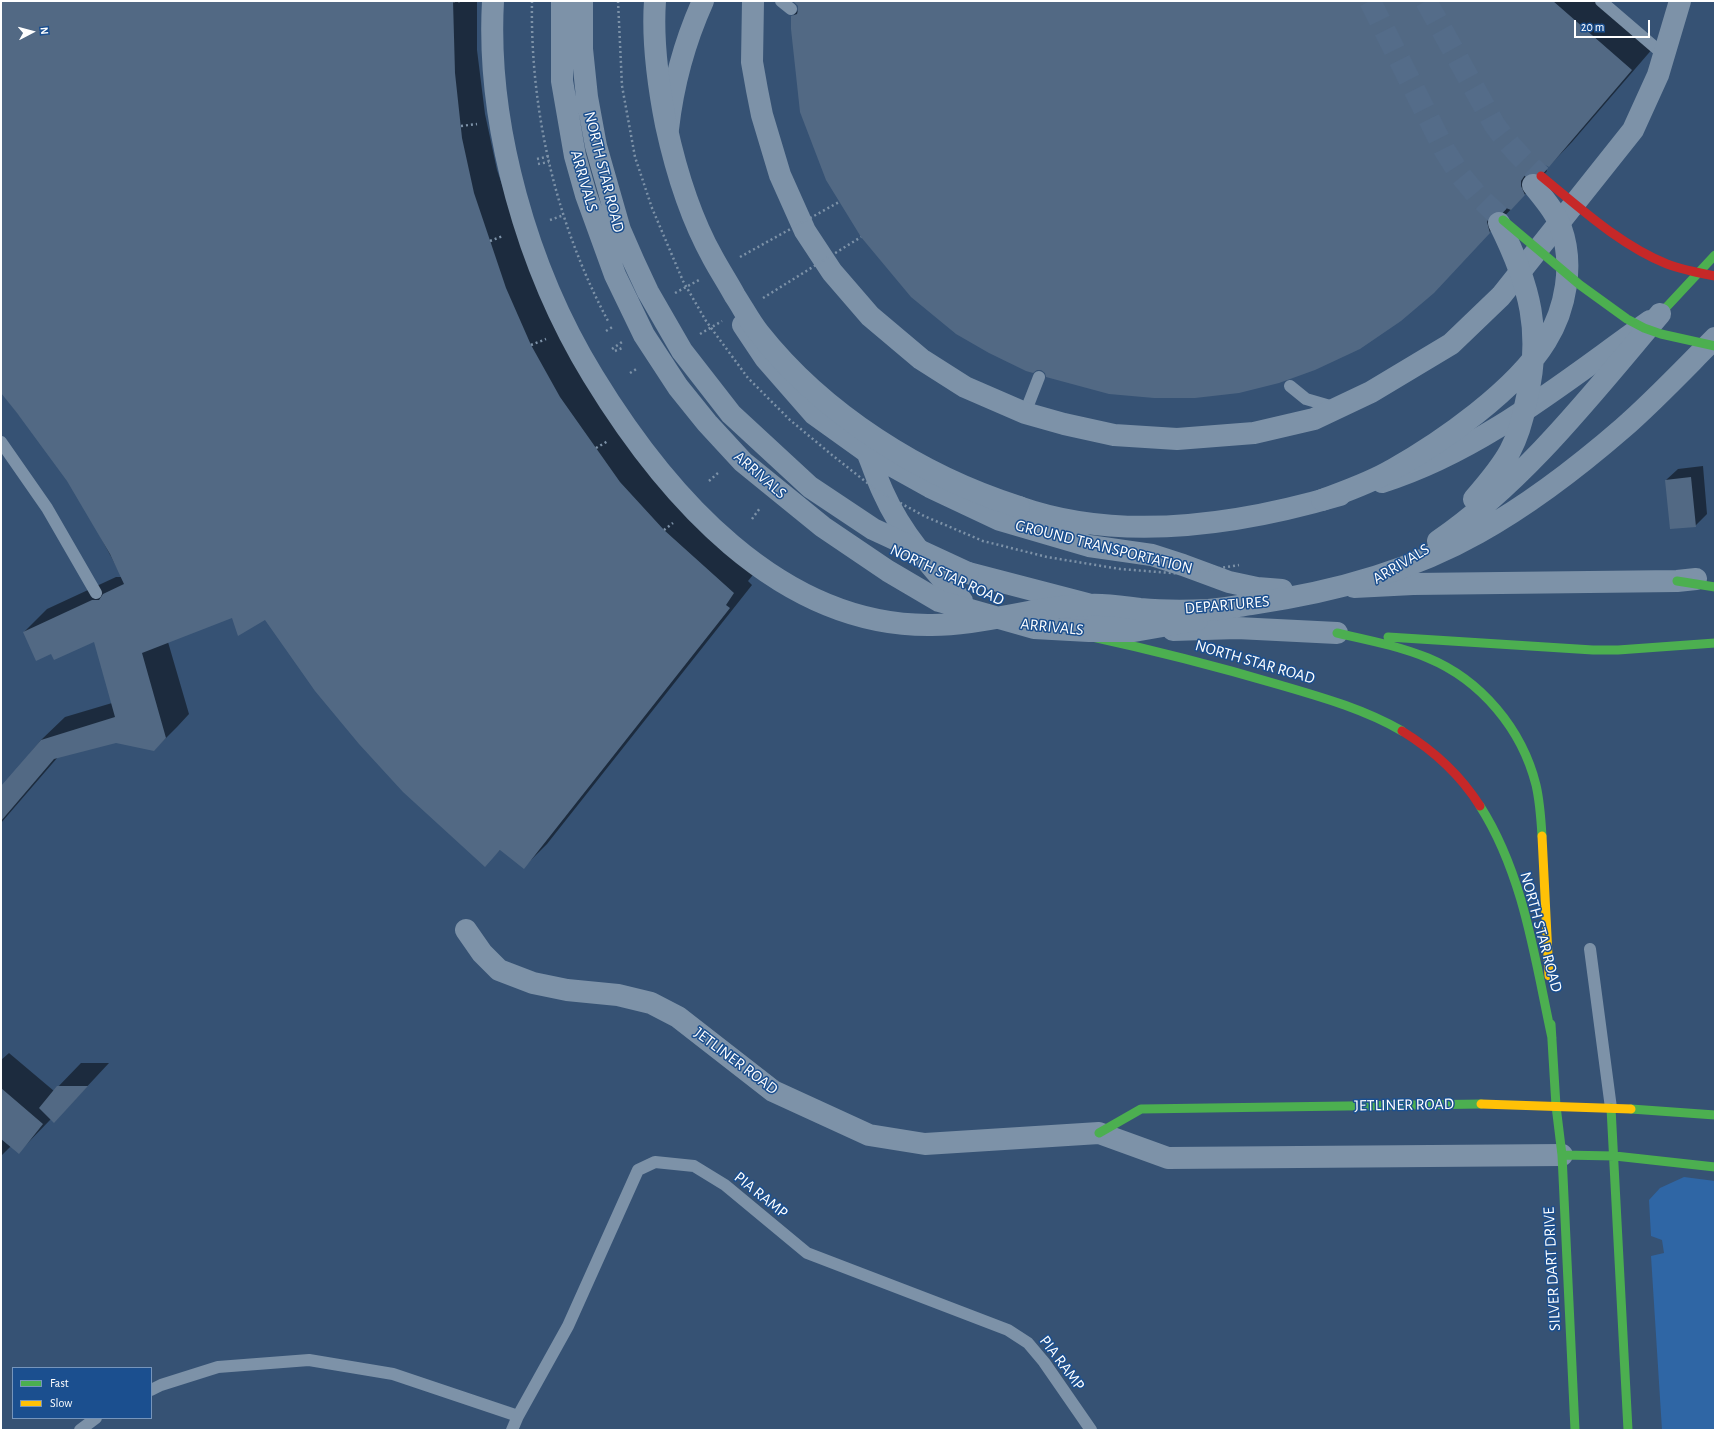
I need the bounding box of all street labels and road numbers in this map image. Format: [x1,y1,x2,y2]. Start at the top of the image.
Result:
street label: NORTH STAR ROAD [580,110,628,234]
street label: ARRIVALS [566,148,602,214]
street label: ARRIVALS [730,447,790,503]
street label: GROUND TRANSPORTATION [1013,516,1195,578]
street label: NORTH STAR ROAD [887,540,1007,610]
street label: ARRIVALS [1369,540,1433,588]
street label: DEPARTURES [1184,592,1270,618]
street label: ARRIVALS [1020,614,1084,640]
street label: NORTH STAR ROAD [1193,636,1317,688]
street label: NORTH STAR ROAD [1516,870,1566,994]
street label: JETLINER ROAD [690,1023,782,1099]
street label: JETLINER ROAD [1354,1095,1454,1115]
street label: PIA RAMP [730,1168,792,1222]
street label: SILVER DART DRIVE [1539,1207,1565,1331]
street label: PIA RAMP [1035,1332,1089,1394]

